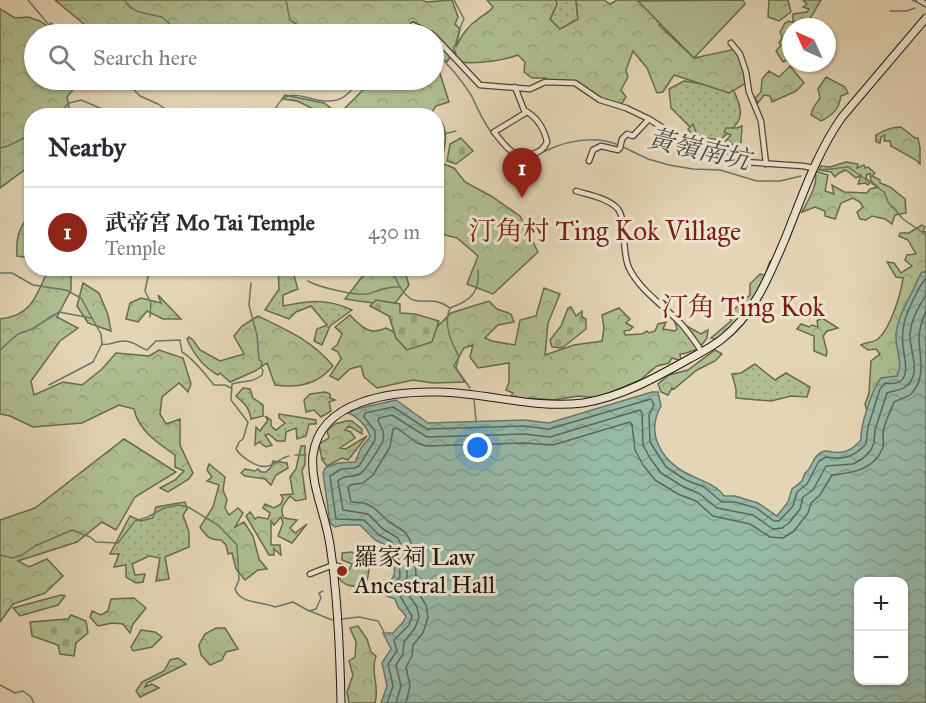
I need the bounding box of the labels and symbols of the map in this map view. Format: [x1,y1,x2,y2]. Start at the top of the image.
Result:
north arrow [782,18,836,72]
water label: 黃嶺南坑 [645,122,757,177]
pin: 1 [502,148,542,198]
district label: 汀角村 Ting Kok Village [469,214,741,248]
district label: 汀角 Ting Kok [661,290,825,324]
your location [463,433,492,462]
place label: 羅家祠 Law Ancestral Hall [353,542,496,600]
marker: 羅家祠 Law Ancestral Hall [335,564,349,578]

